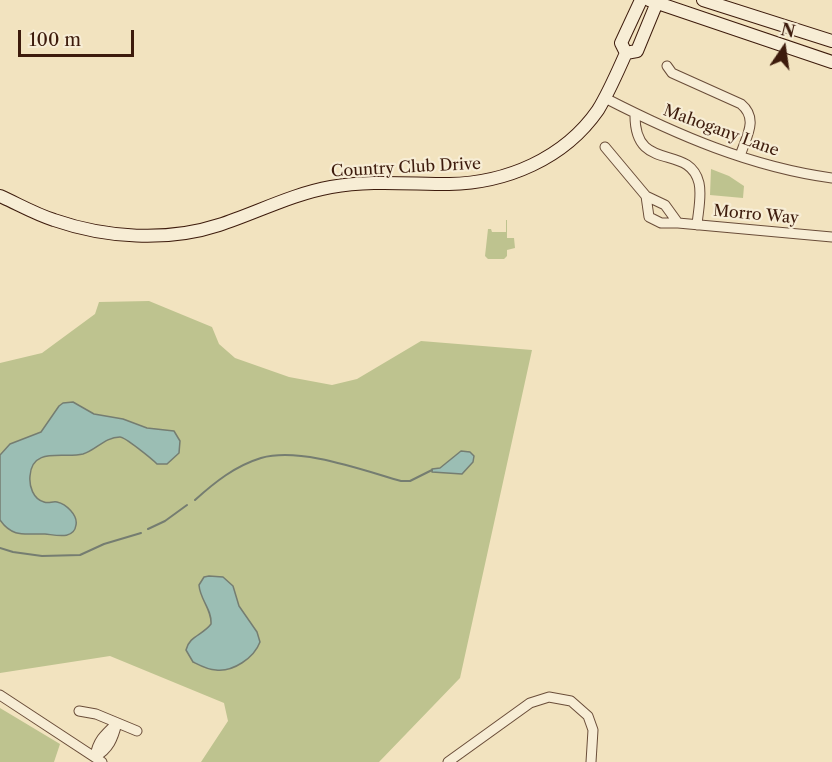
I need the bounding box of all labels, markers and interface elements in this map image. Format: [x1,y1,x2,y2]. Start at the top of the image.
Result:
scale bar [21,18,136,56]
north arrow [754,18,814,78]
text: N [779,19,797,42]
text: 100 m [29,29,81,51]
street label: Mahogany Lane [660,101,782,161]
street label: Country Club Drive [331,154,481,182]
street label: Morro Way [712,202,800,228]

